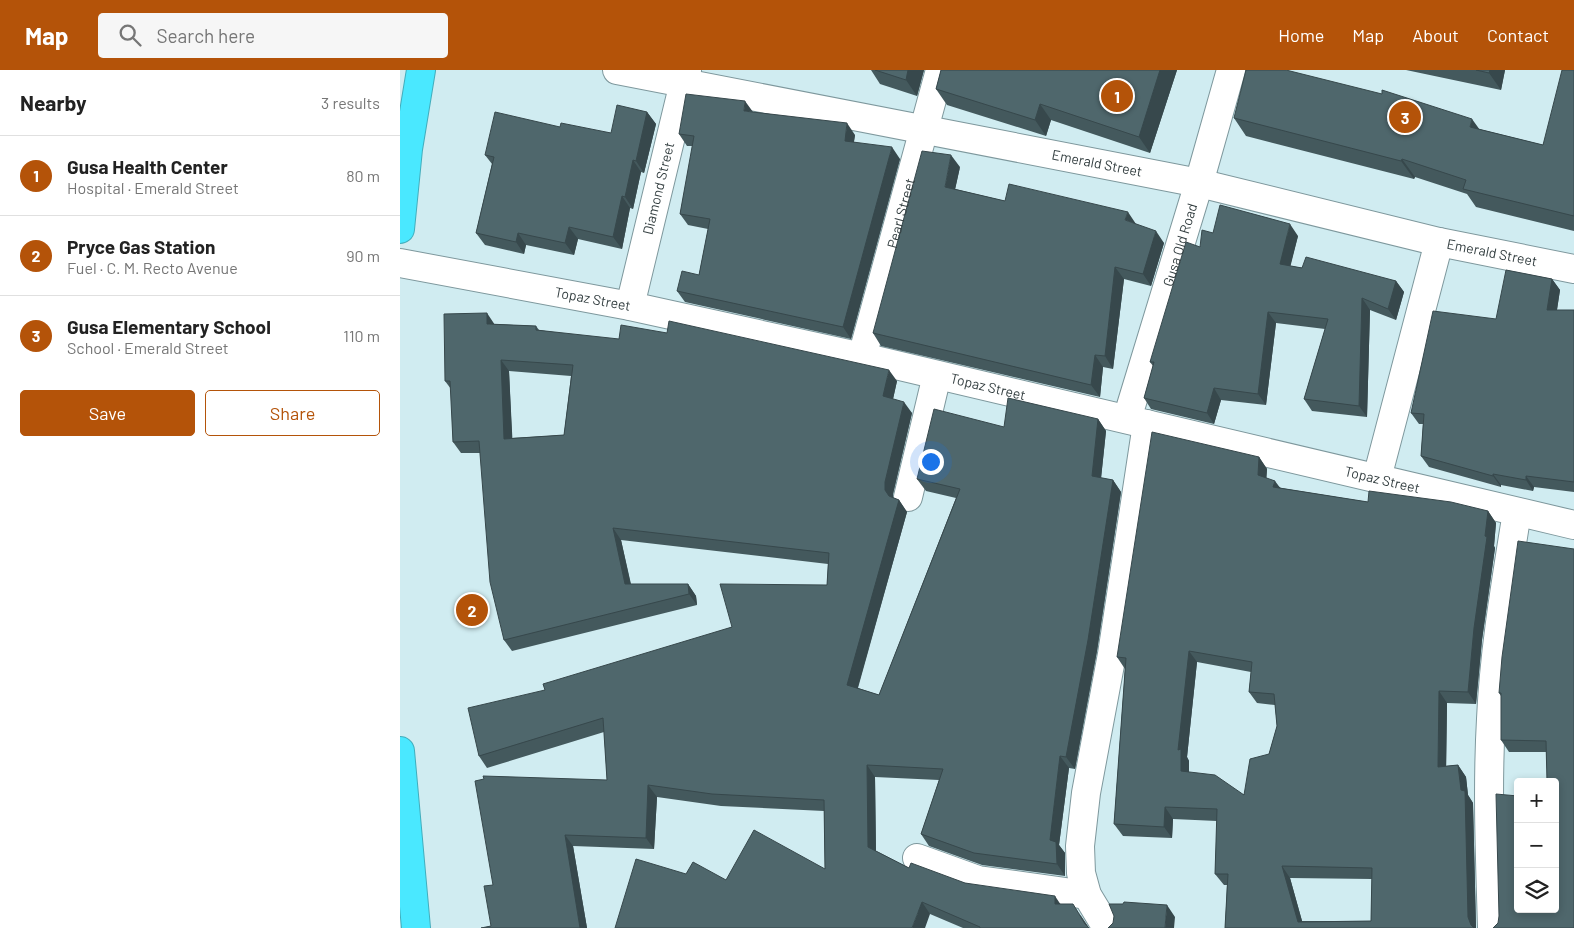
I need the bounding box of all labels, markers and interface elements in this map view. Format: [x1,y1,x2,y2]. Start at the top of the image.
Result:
search box [98,13,448,58]
text: Map [25,21,68,50]
icon: search [116,21,144,49]
text: Search here [156,24,255,47]
text: Home [1278,24,1324,46]
text: Map [1352,24,1384,46]
text: About [1412,24,1459,46]
text: Contact [1487,24,1549,46]
pin: 1 [1101,77,1133,115]
text: Nearby [20,90,86,115]
text: 3 results [321,93,380,112]
pin: 3 [1389,98,1421,136]
street label: Diamond Street [639,140,677,236]
street label: Emerald Street [1051,146,1144,180]
text: Gusa Health Center [67,155,228,178]
text: 1 [33,166,39,185]
text: 80 m [346,166,380,185]
street label: Pearl Street [883,176,918,250]
text: Hospital · Emerald Street [67,178,239,197]
street label: Gusa Old Road [1159,201,1200,288]
text: Pryce Gas Station [67,235,215,258]
street label: Emerald Street [1445,235,1539,269]
text: 2 [32,246,40,265]
text: 90 m [346,246,380,265]
text: Fuel · C. M. Recto Avenue [67,258,238,277]
street label: Topaz Street [553,283,632,314]
text: Gusa Elementary School [67,315,271,338]
text: 3 [32,326,40,345]
text: 110 m [343,326,380,345]
text: School · Emerald Street [67,338,229,357]
street label: Topaz Street [949,369,1027,403]
button: Save [20,390,195,436]
button: Share [205,390,380,436]
your location [918,449,944,475]
street label: Topaz Street [1343,462,1422,496]
pin: 2 [456,591,488,629]
map controls [1514,778,1559,913]
button: + [1514,778,1559,823]
button: − [1514,823,1559,868]
button: layers [1514,868,1559,913]

